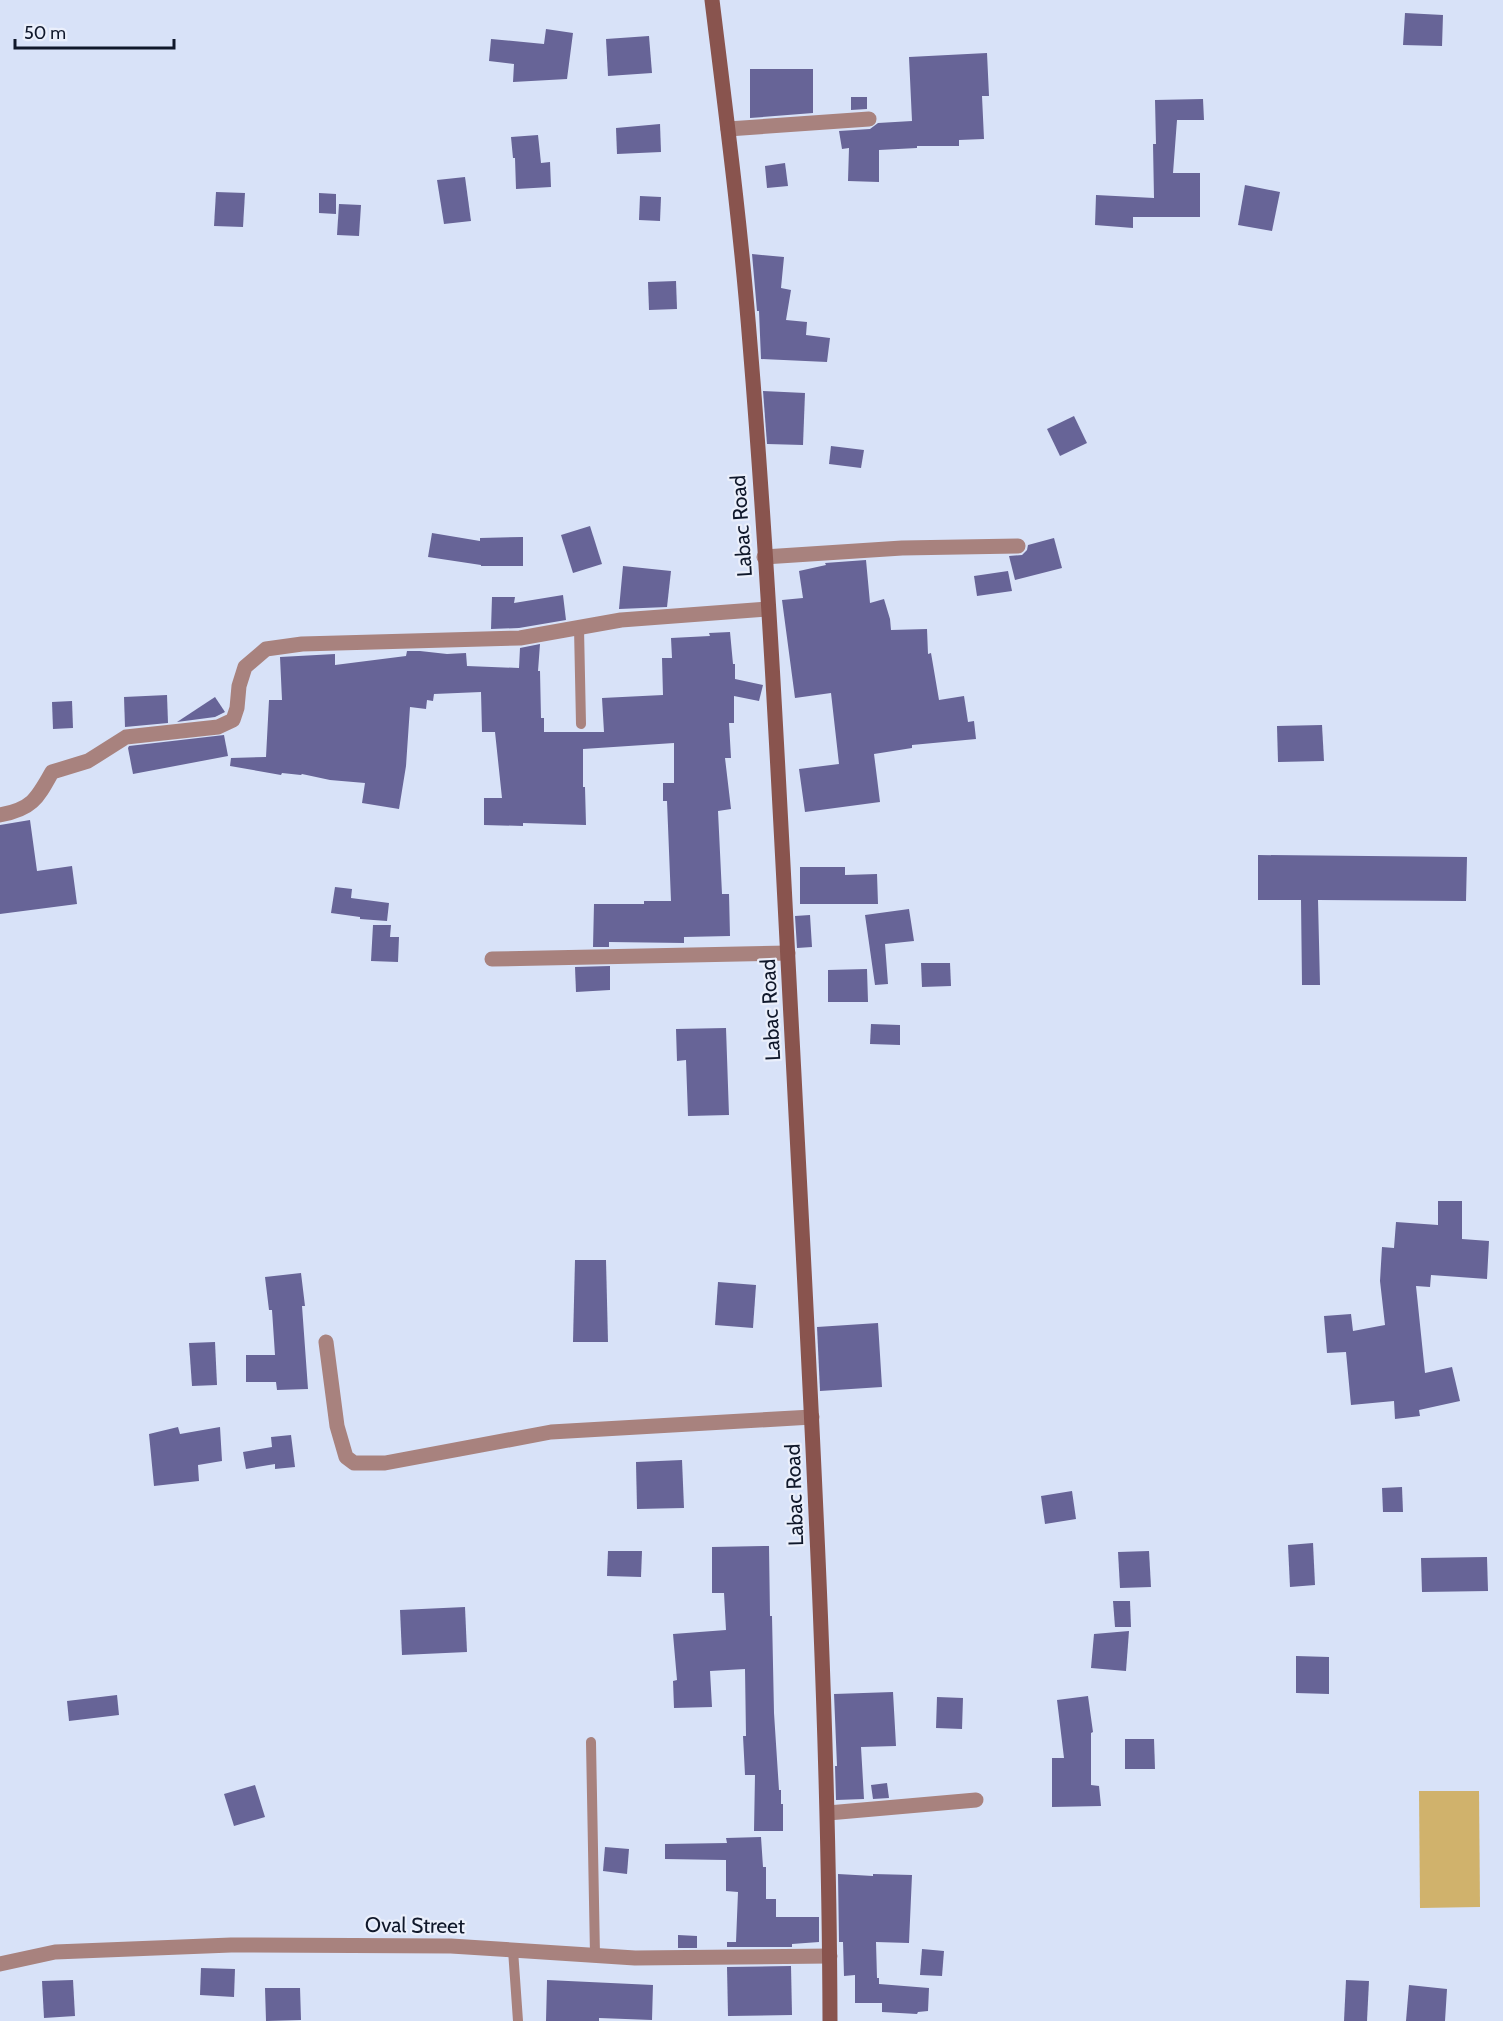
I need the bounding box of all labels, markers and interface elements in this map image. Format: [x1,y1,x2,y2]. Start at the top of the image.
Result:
scale bar [15,12,174,50]
text: 50 m [24,22,66,44]
street label: Labac Road [725,474,757,578]
street label: Labac Road [755,958,785,1062]
street label: Labac Road [780,1444,808,1546]
street label: Oval Street [365,1912,465,1938]

